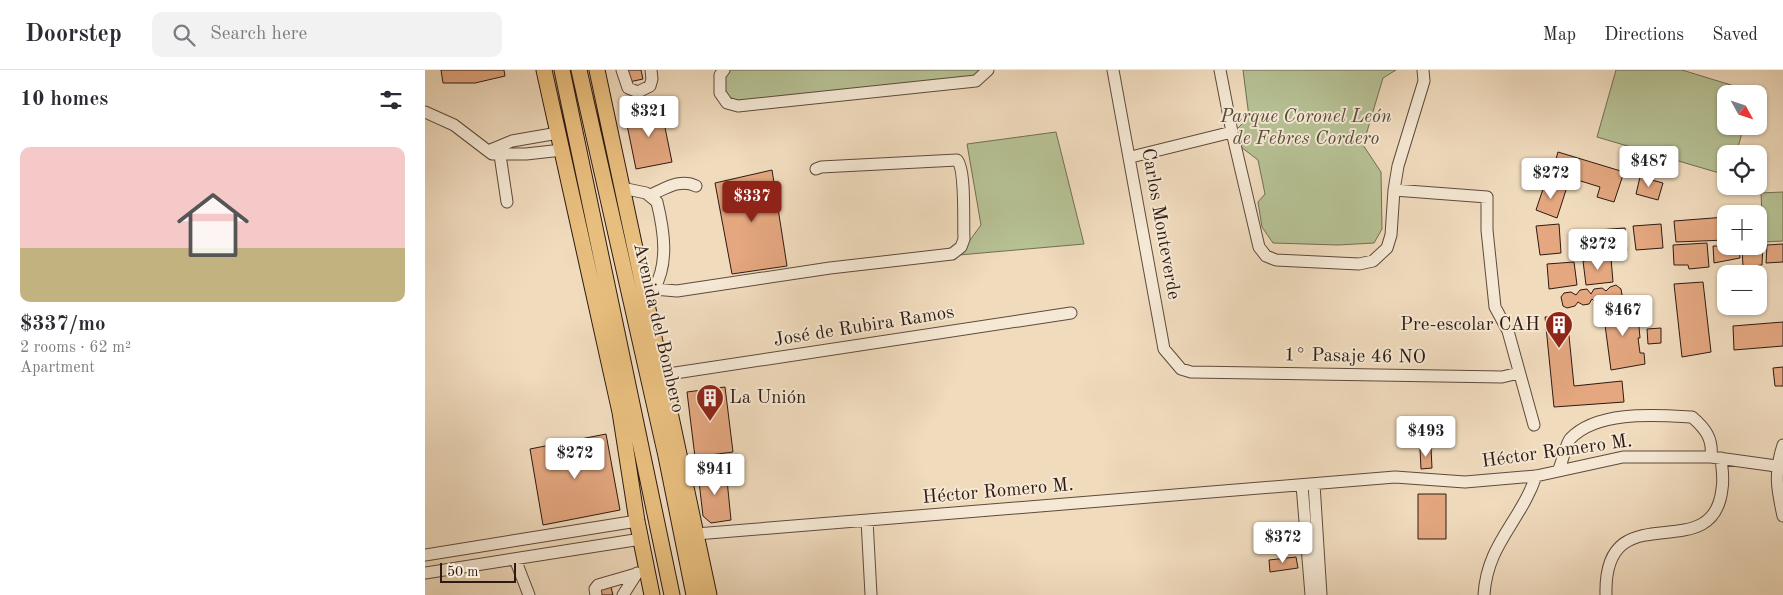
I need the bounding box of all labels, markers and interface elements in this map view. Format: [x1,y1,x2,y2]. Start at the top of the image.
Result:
search box [152,12,502,57]
icon: search [170,21,198,49]
text: Doorstep [25,23,122,47]
text: Search here [210,25,307,44]
text: Map [1543,26,1576,44]
text: Directions [1604,26,1684,44]
text: Saved [1712,26,1758,44]
north arrow [1717,85,1767,135]
map controls [1717,85,1767,315]
icon: filters [377,86,405,114]
text: 10 homes [20,89,108,110]
pin: $321 [619,96,679,138]
text: $321 [630,104,668,120]
park label: Parque Coronel León de Febres Cordero [1219,108,1392,149]
button: locate [1717,145,1767,195]
pin: $487 [1619,146,1679,188]
street label: Carlos Monteverde [1137,147,1183,301]
text: $487 [1630,154,1668,170]
pin: $272 [1521,158,1581,200]
text: $272 [1532,166,1570,182]
icon: home [168,180,258,270]
pin: $337 [722,180,782,223]
text: $337 [733,189,771,205]
button: + [1717,205,1767,255]
pin: $272 [1568,228,1628,271]
text: $272 [1579,237,1617,253]
street label: Avenida del Bombero [629,241,687,415]
button: − [1717,265,1767,315]
pin: $467 [1593,294,1653,337]
street label: José de Rubira Ramos [772,303,956,351]
text: $467 [1604,303,1642,319]
building icon: Pre-escolar CAH [1544,310,1574,349]
text: $337/mo [20,314,106,335]
place label: Pre-escolar CAH [1400,316,1540,335]
text: 2 rooms · 62 m² [20,340,131,356]
street label: 1° Pasaje 46 NO [1284,346,1426,368]
text: Apartment [20,360,95,376]
building icon: La Unión [695,383,725,422]
place label: La Unión [729,389,806,408]
pin: $493 [1396,416,1456,458]
text: $493 [1407,424,1445,440]
street label: Héctor Romero M. [1481,432,1633,472]
pin: $272 [545,438,605,480]
text: $272 [556,446,594,462]
pin: $941 [685,454,745,496]
text: $941 [696,462,734,478]
street label: Héctor Romero M. [922,476,1074,508]
pin: $372 [1253,522,1313,564]
text: $372 [1264,530,1302,546]
scale bar [440,560,516,583]
text: 50 m [447,565,478,579]

